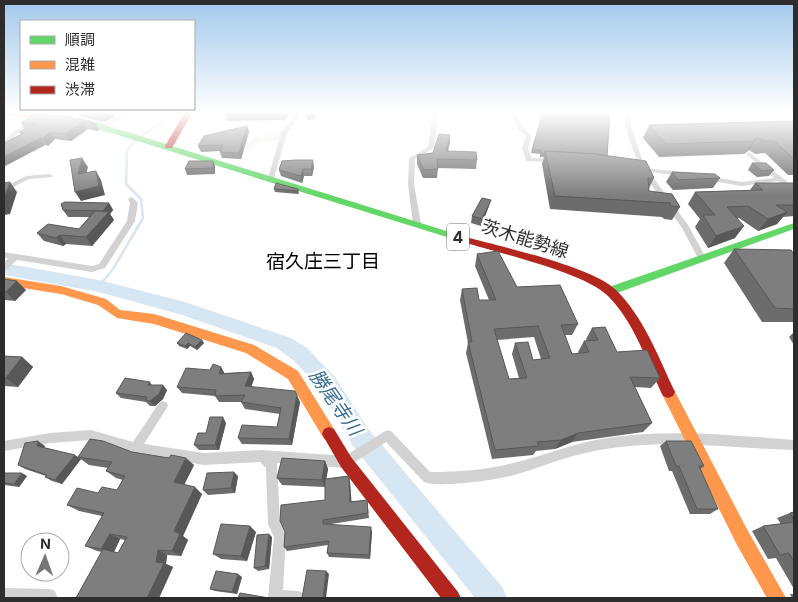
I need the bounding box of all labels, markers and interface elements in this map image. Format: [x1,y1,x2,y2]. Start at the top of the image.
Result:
legend [20,20,195,110]
text: 順調 [65,30,95,49]
text: 混雑 [65,55,95,74]
text: 渋滞 [65,80,95,99]
street label: 茨木能勢線 [479,215,571,262]
road number: 4 [447,223,469,250]
district label: 宿久庄三丁目 [266,250,380,273]
water label: 勝尾寺川 [304,365,368,442]
north arrow [20,532,70,582]
text: N [40,535,51,552]

